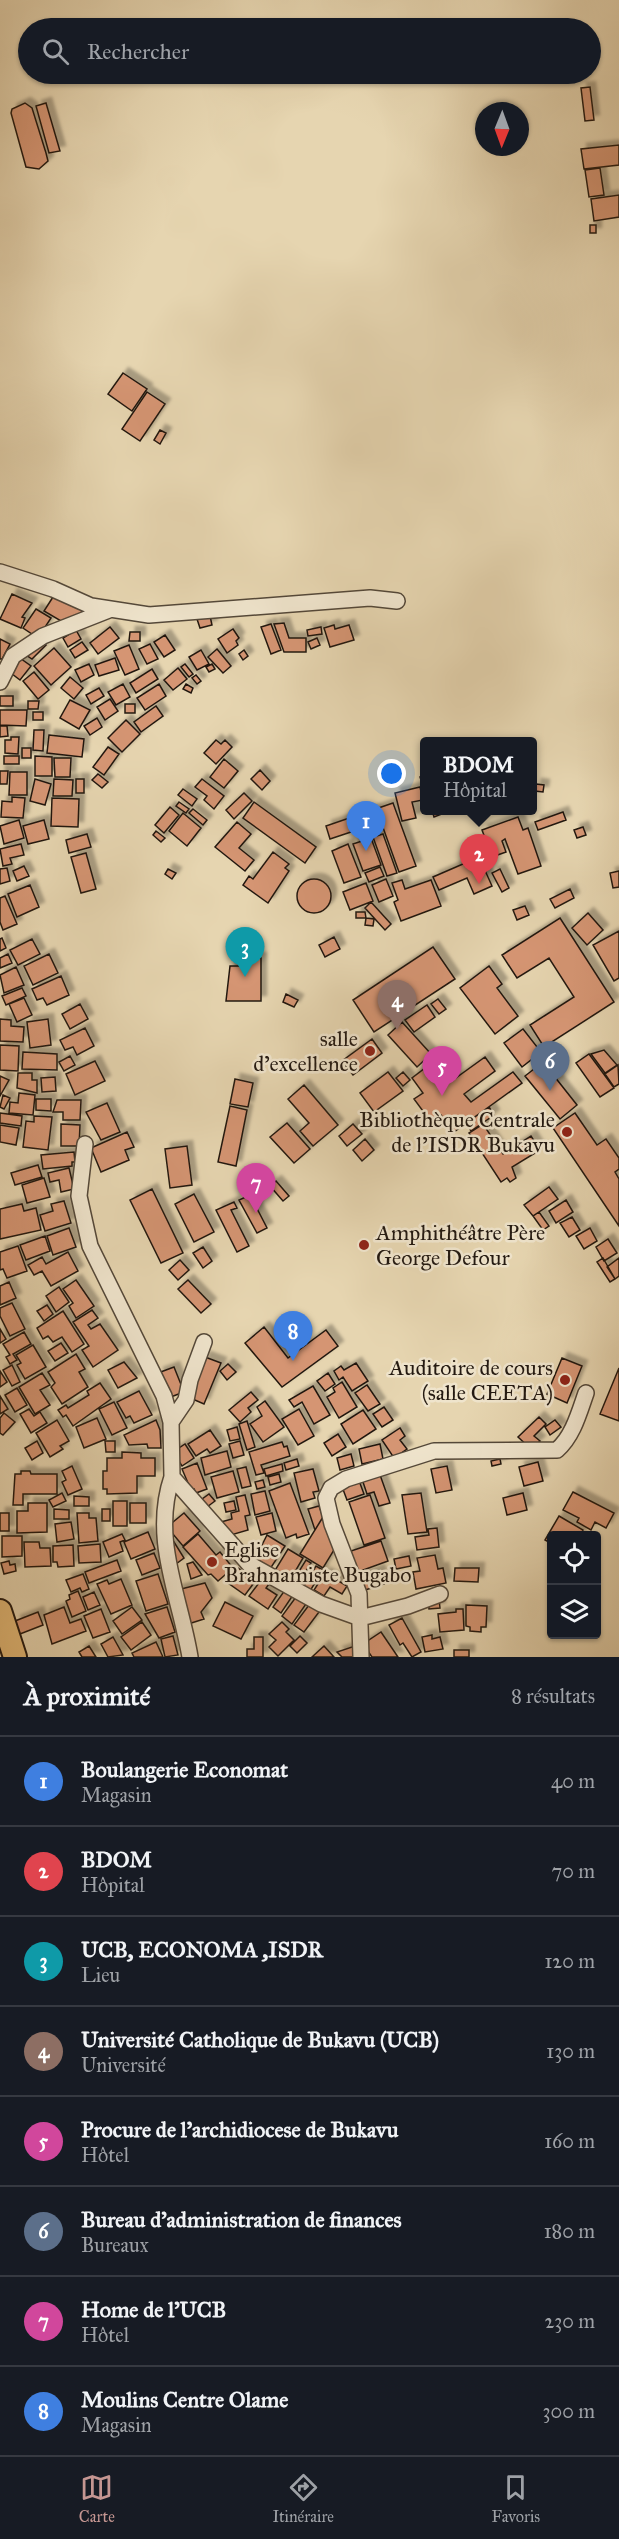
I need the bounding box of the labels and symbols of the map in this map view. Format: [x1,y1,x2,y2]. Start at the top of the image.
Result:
north arrow [475,102,529,156]
your location [377,759,406,788]
pin: 1 [346,802,386,851]
pin: 2 [460,834,498,884]
pin: 3 [226,928,264,977]
pin: 4 [378,980,416,1030]
place label: salle d'excellence [253,1025,358,1077]
pin: 6 [530,1042,570,1091]
marker: salle d'excellence [363,1044,377,1058]
pin: 5 [422,1046,462,1096]
place label: Bibliothèque Centrale de l’ISDR Bukavu [359,1106,555,1158]
marker: Bibliothèque Centrale de l’ISDR Bukavu [560,1125,574,1139]
pin: 7 [236,1164,276,1213]
place label: Amphithéâtre Père George Defour [375,1219,545,1271]
marker: Amphithéâtre Père George Defour [357,1238,371,1252]
pin: 8 [274,1312,312,1361]
place label: Auditoire de cours (salle CEETA) [388,1354,553,1406]
marker: Auditoire de cours (salle CEETA) [558,1373,572,1387]
place label: Eglise Brahnamiste Bugabo [224,1536,411,1588]
marker: Eglise Brahnamiste Bugabo [205,1555,219,1569]

